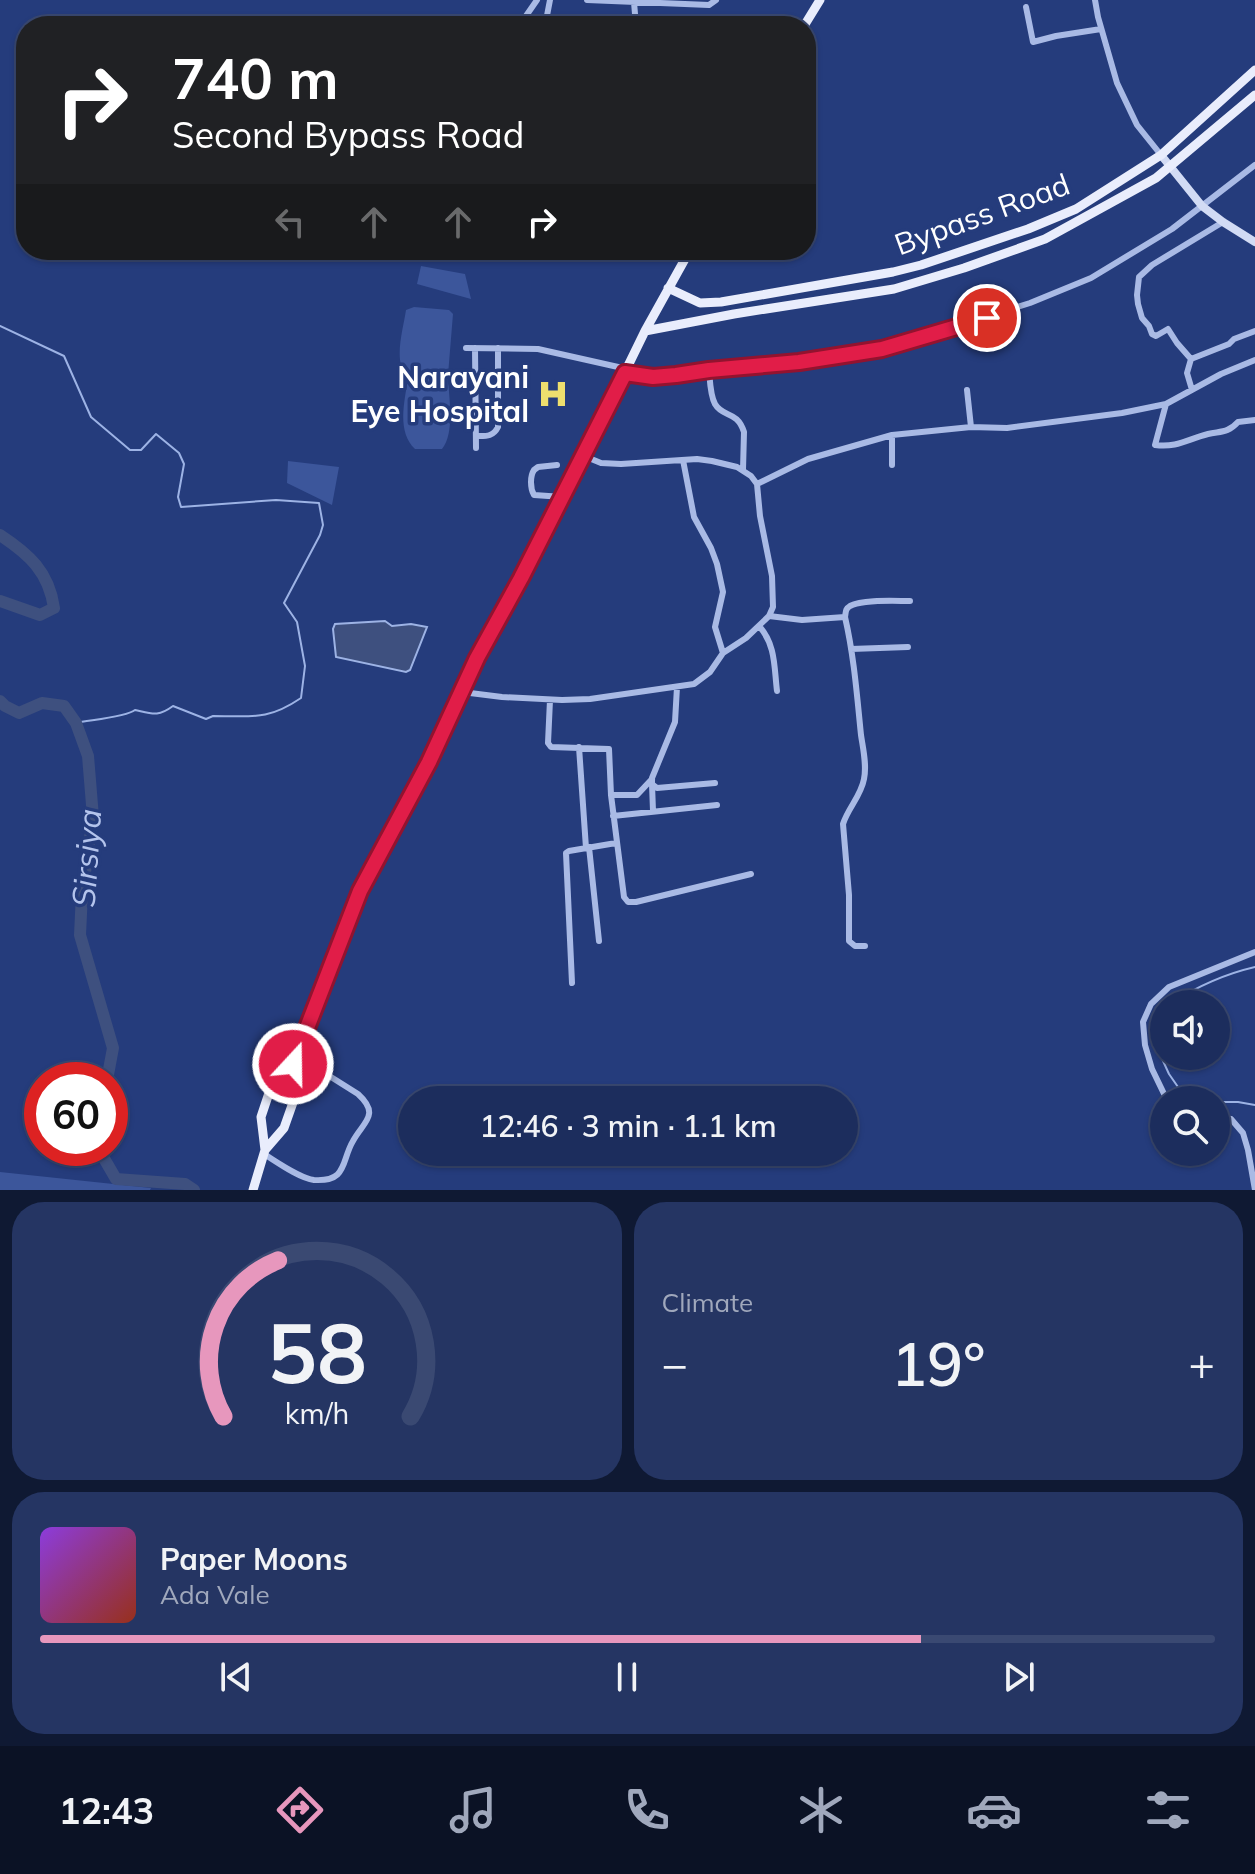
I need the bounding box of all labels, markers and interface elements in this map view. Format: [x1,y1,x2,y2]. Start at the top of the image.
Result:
text: 740 m [172,43,339,113]
icon: right [40,48,144,152]
text: Second Bypass Road [172,112,524,157]
street label: Bypass Road [889,165,1075,263]
icon: left [268,200,312,244]
icon: ahead [352,200,396,244]
icon: ahead [436,200,480,244]
icon: right [520,200,564,244]
pin [953,284,1021,352]
icon: arrive [965,296,1009,340]
place label: Narayani Eye Hospital [351,358,529,430]
hospital icon: Narayani Eye Hospital [536,377,570,411]
water label: Sirsiya [63,808,109,908]
map controls [1150,990,1230,1166]
button: sound [1150,990,1230,1070]
position arrow [251,1022,335,1106]
speed limit sign: 60 [24,1062,128,1166]
button: search [1150,1086,1230,1166]
text: 12:46 · 3 min · 1.1 km [479,1107,777,1145]
text: Climate [662,1286,753,1319]
text: 58 [267,1299,367,1404]
text: 19° [891,1326,986,1401]
text: − [662,1336,688,1391]
text: + [1189,1336,1215,1391]
text: km/h [284,1395,349,1431]
text: Paper Moons [160,1540,348,1578]
text: Ada Vale [160,1578,270,1611]
icon: previous [214,1655,258,1699]
icon: pause [605,1655,649,1699]
icon: next [997,1655,1041,1699]
icon: directions [272,1782,328,1838]
icon: music [445,1782,501,1838]
icon: phone [619,1782,675,1838]
icon: climate [793,1782,849,1838]
icon: car [966,1782,1022,1838]
icon: filters [1140,1782,1196,1838]
text: 12:43 [59,1788,154,1833]

